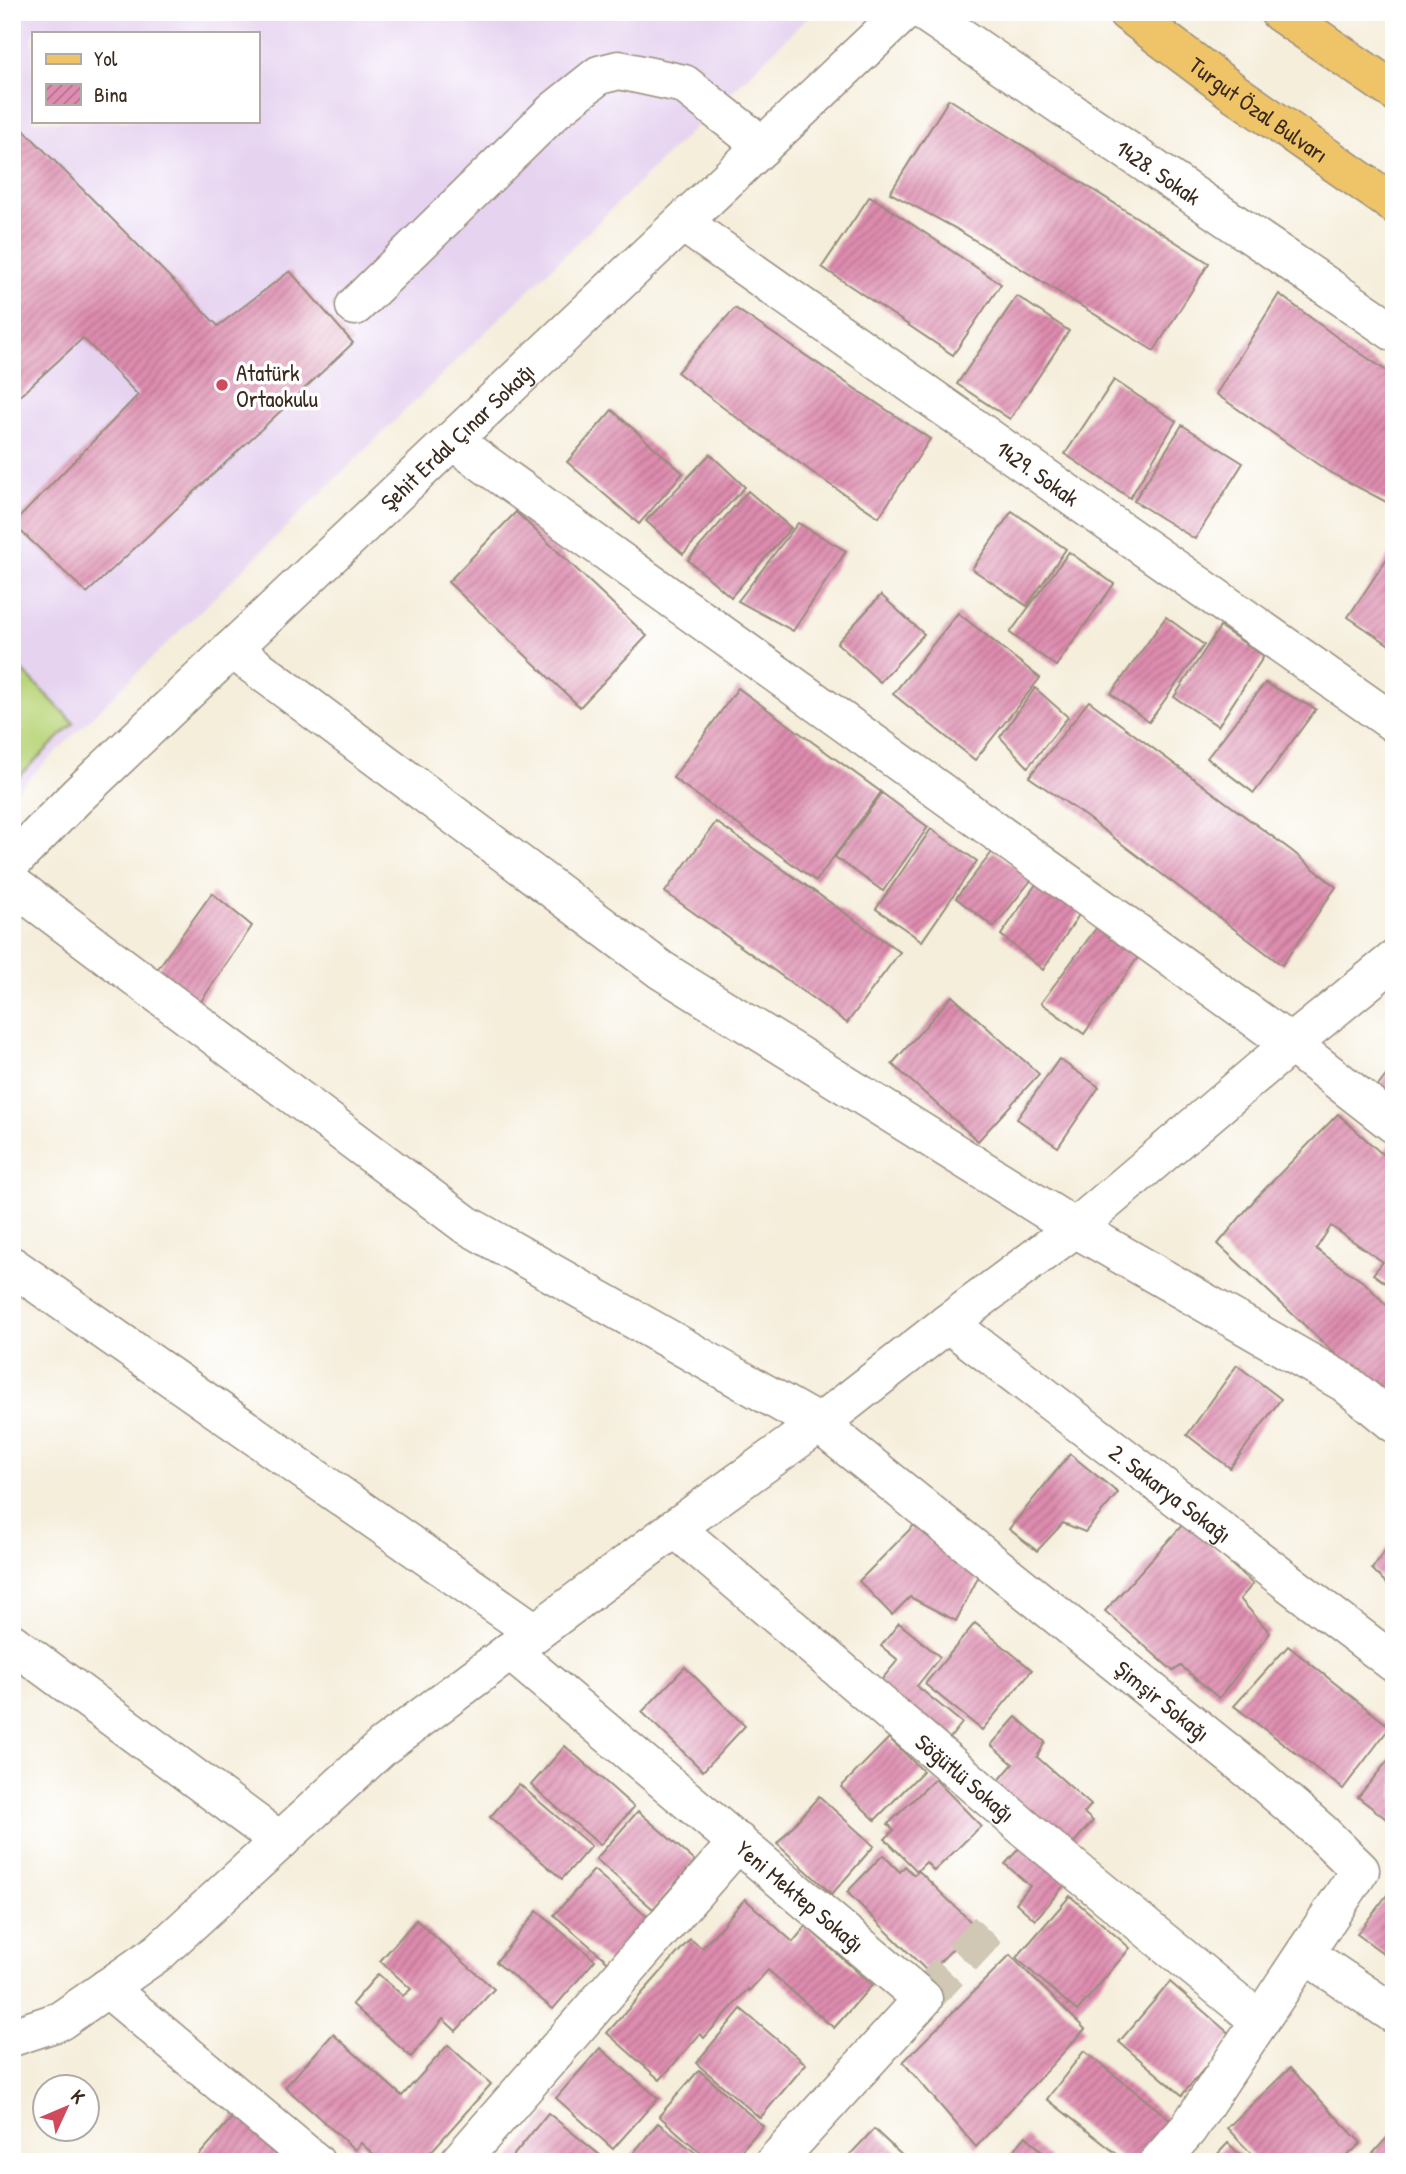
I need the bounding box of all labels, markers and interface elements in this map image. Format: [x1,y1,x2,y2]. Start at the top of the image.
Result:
legend [32,32,259,122]
text: Yol [94,44,118,73]
street label: Turgut Özal Bulvarı [1183,49,1335,169]
text: Bina [94,80,127,109]
street label: 1428. Sokak [1110,132,1207,212]
street label: Şehit Erdal Çınar Sokağı [373,355,541,516]
place label: Atatürk Ortaokulu [236,357,318,414]
marker: Atatürk Ortaokulu [214,377,230,393]
street label: 1429. Sokak [990,433,1086,513]
street label: 2. Sakarya Sokağı [1103,1436,1238,1549]
street label: Şimşir Sokağı [1109,1653,1217,1748]
street label: Söğütlü Sokağı [909,1726,1022,1829]
street label: Yeni Mektep Sokağı [730,1833,871,1959]
north arrow [32,2072,102,2142]
text: K [65,2084,91,2109]

